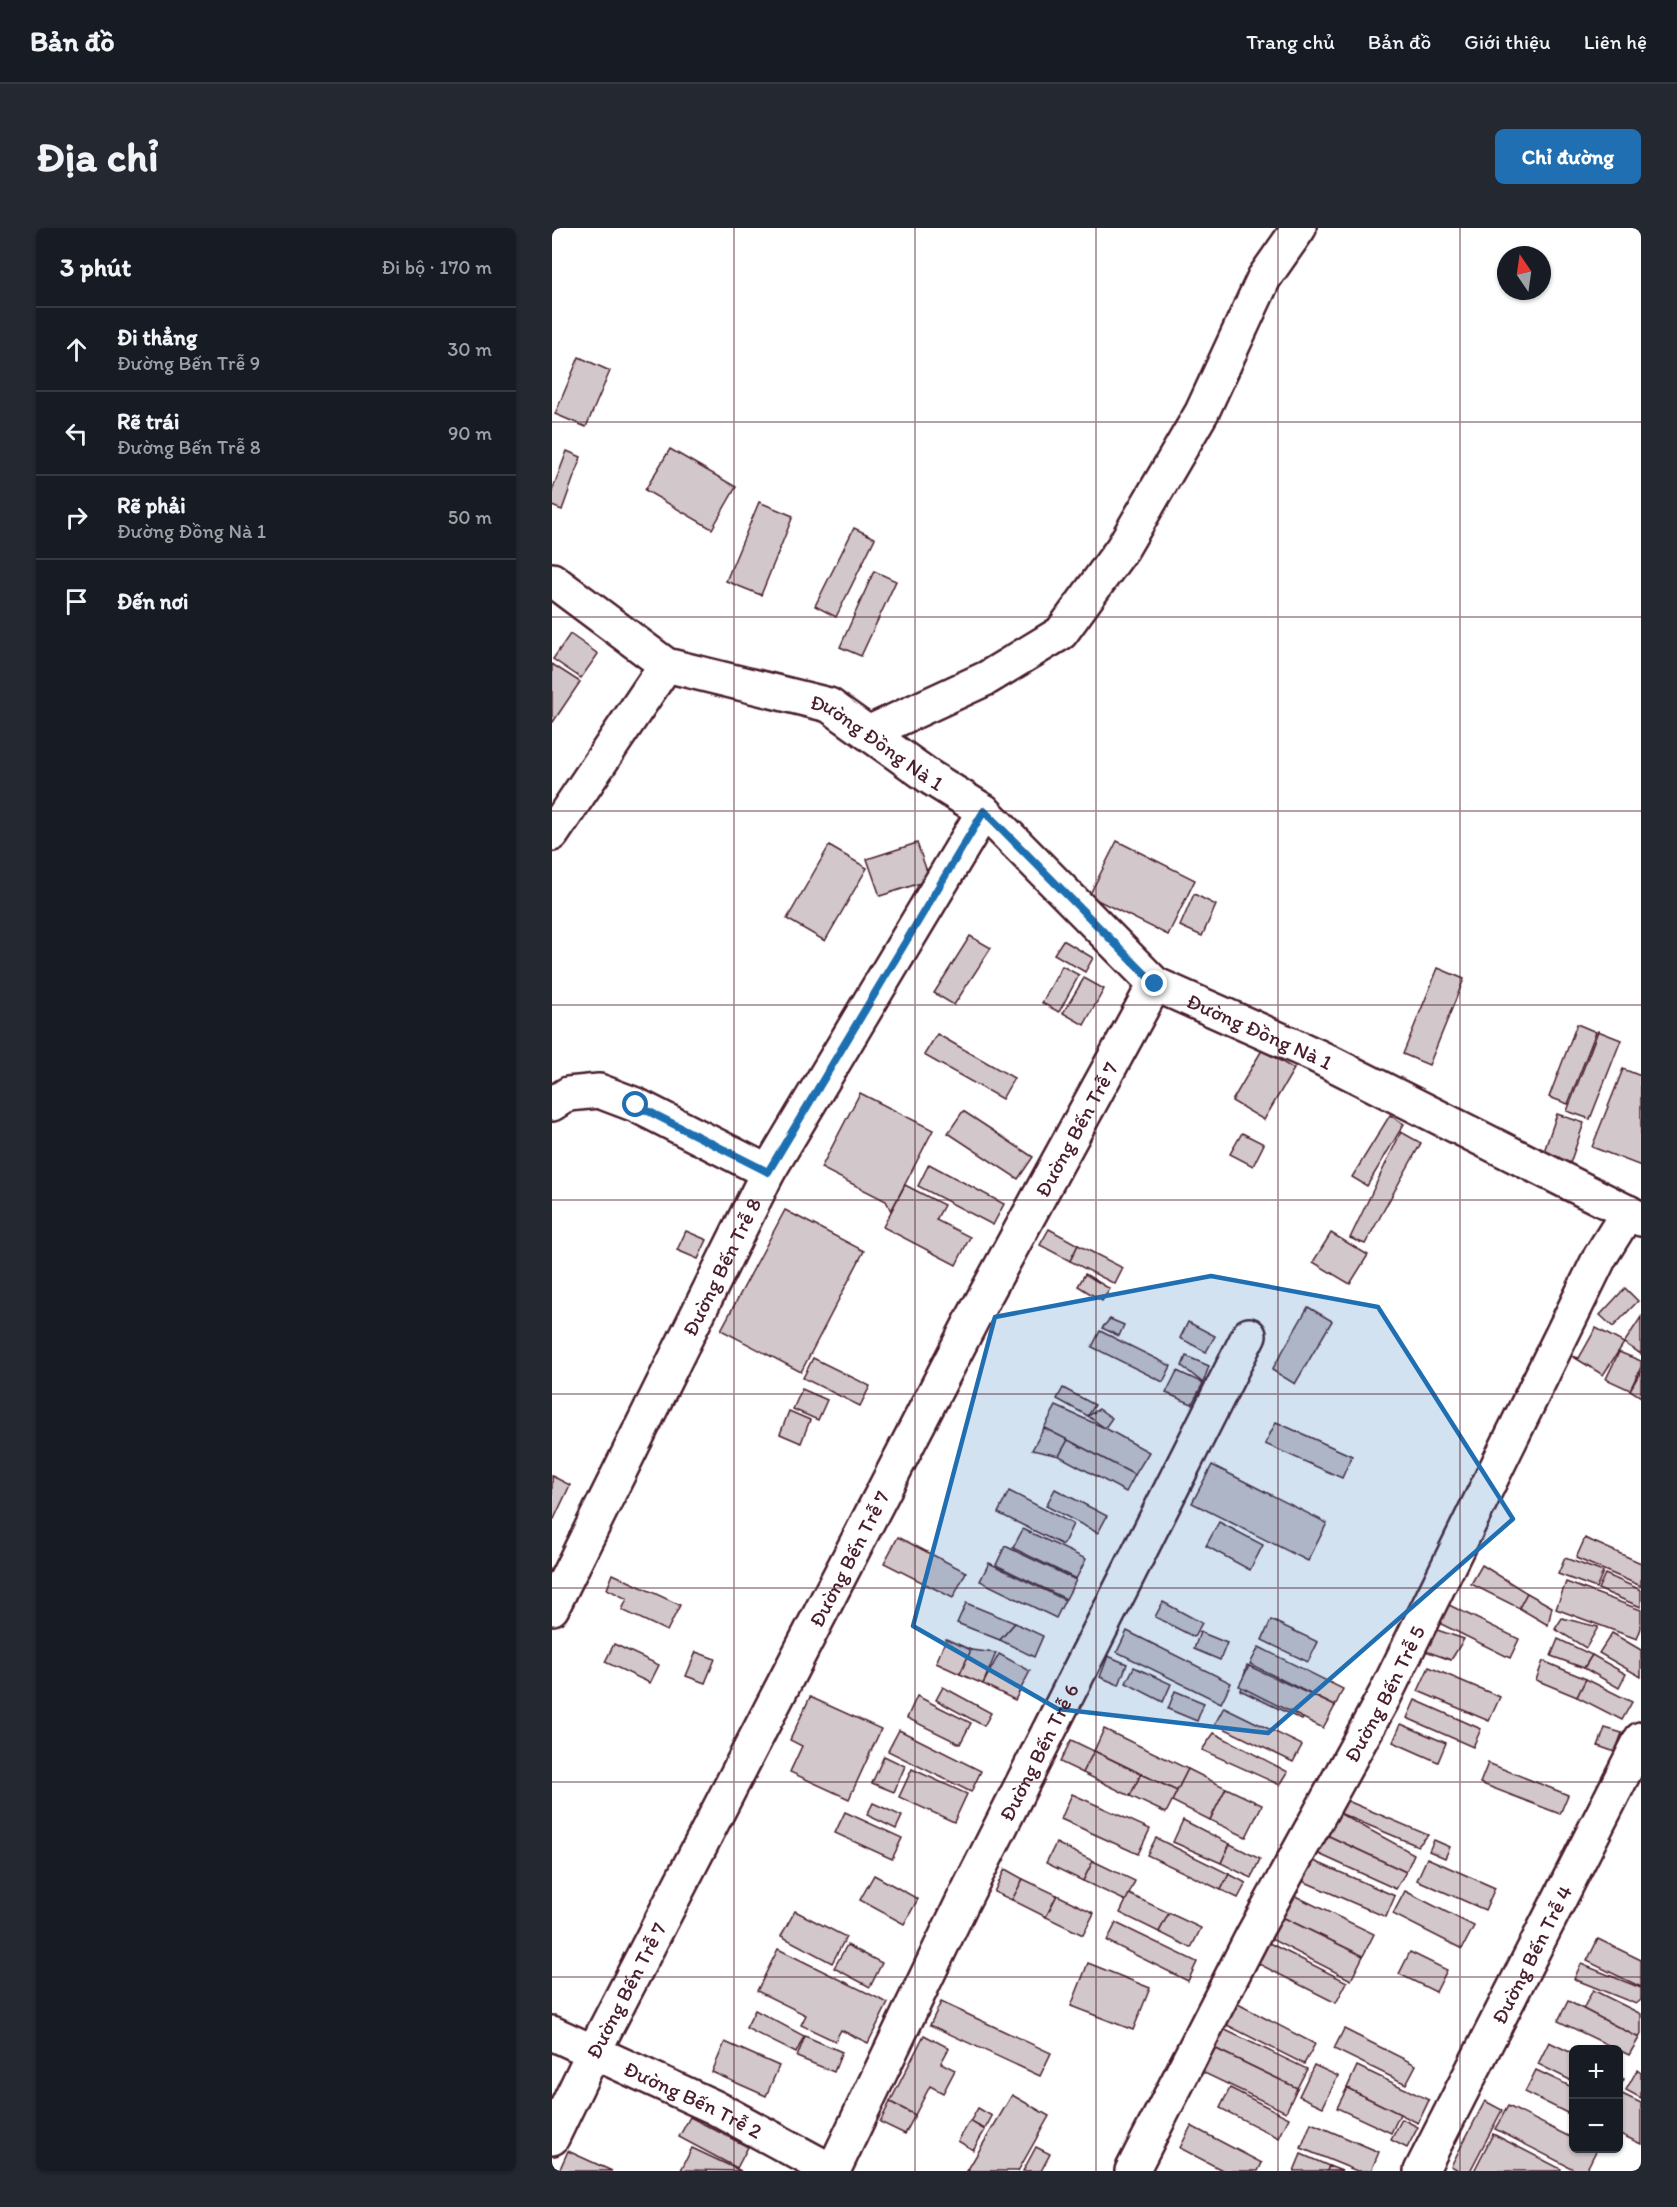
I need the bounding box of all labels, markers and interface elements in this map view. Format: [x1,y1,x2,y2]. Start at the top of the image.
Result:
text: Bản đồ [30,24,115,58]
text: Trang chủ [1246,29,1335,54]
text: Bản đồ [1368,29,1431,54]
text: Giới thiệu [1464,29,1551,54]
text: Liên hệ [1584,29,1647,54]
button: Chỉ đường [1495,129,1641,184]
text: Địa chỉ [36,131,159,182]
north arrow [1497,246,1551,300]
text: 3 phút [60,251,131,283]
text: Đi bộ · 170 m [382,255,492,279]
text: Đi thẳng [117,324,197,351]
icon: ahead [60,333,93,366]
text: 30 m [447,337,492,361]
text: Đường Bến Trễ 9 [117,351,260,375]
text: Rẽ trái [117,408,179,435]
icon: left [60,417,93,450]
text: 90 m [448,421,492,445]
text: Đường Bến Trễ 8 [117,435,261,459]
text: Rẽ phải [117,492,186,519]
icon: right [60,501,93,534]
text: 50 m [448,505,492,529]
text: Đường Đồng Nà 1 [117,519,266,543]
icon: arrive [60,585,93,618]
text: Đến nơi [117,588,189,615]
street label: Đường Đồng Nà 1 [808,688,949,796]
route end [1141,970,1167,996]
street label: Đường Đồng Nà 1 [1183,987,1337,1074]
street label: Đường Bến Trễ 7 [1029,1057,1123,1201]
route start [622,1091,648,1117]
street label: Đường Bến Trễ 8 [676,1193,766,1340]
street label: Đường Bến Trễ 7 [803,1486,894,1631]
street label: Đường Bến Trễ 5 [1338,1621,1430,1766]
street label: Đường Bến Trễ 6 [993,1679,1083,1825]
street label: Đường Bến Trễ 4 [1486,1881,1577,2028]
street label: Đường Bến Trễ 7 [580,1918,671,2063]
map controls [1569,2045,1623,2153]
button: + [1569,2045,1623,2099]
street label: Đường Bến Trễ 2 [620,2055,767,2143]
button: − [1569,2099,1623,2153]

